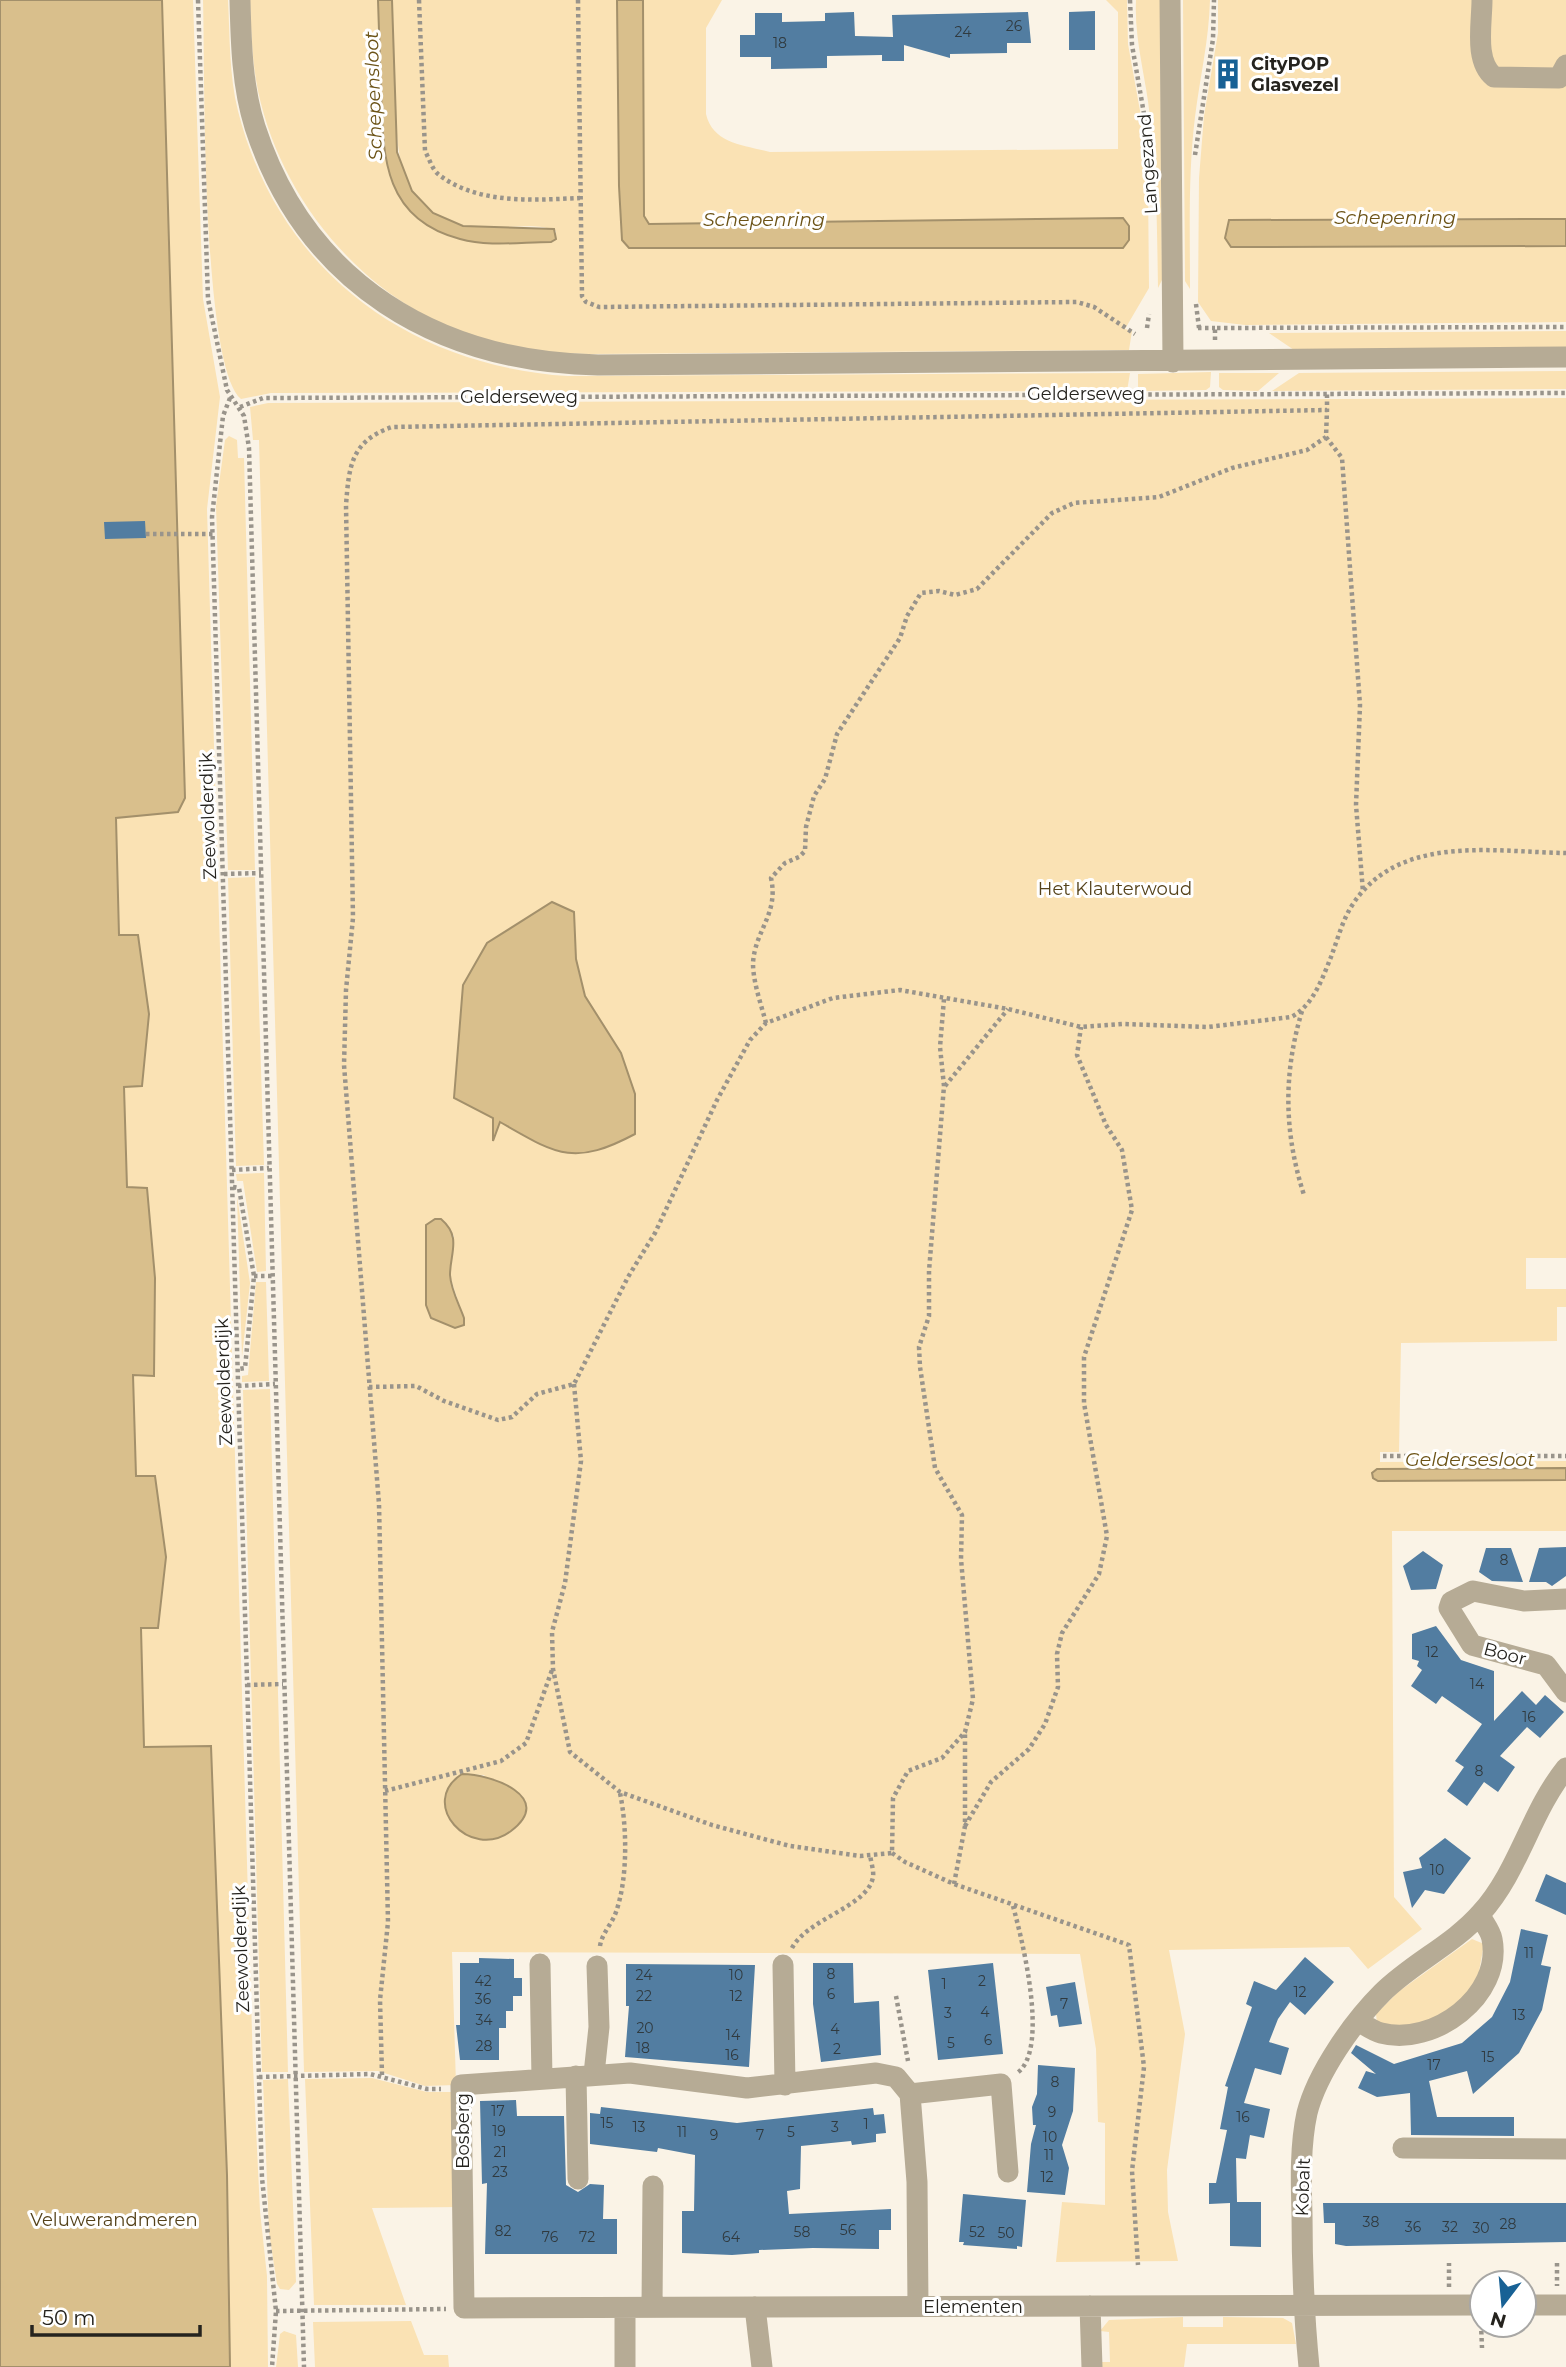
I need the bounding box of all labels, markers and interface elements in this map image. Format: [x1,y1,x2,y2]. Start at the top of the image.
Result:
house number: 26 [1006,17,1023,35]
house number: 24 [955,23,972,41]
water label: Schepensloot [360,31,387,161]
house number: 18 [773,34,787,52]
place label: CityPOP Glasvezel [1251,53,1339,96]
building icon: CityPOP Glasvezel [1211,57,1245,91]
street label: Langezand [1134,113,1162,215]
water label: Schepenring [1334,206,1456,229]
water label: Schepenring [703,208,825,231]
street label: Gelderseweg [1027,383,1145,405]
street label: Gelderseweg [460,386,578,408]
street label: Zeewolderdijk [195,752,221,880]
park label: Het Klauterwoud [1038,878,1192,900]
street label: Zeewolderdijk [211,1318,237,1446]
water label: Geldersesloot [1405,1448,1535,1471]
house number: 8 [1500,1551,1509,1569]
street label: Boor [1481,1638,1529,1670]
house number: 12 [1425,1643,1439,1661]
house number: 14 [1470,1675,1485,1693]
house number: 16 [1522,1708,1536,1726]
house number: 8 [1475,1762,1484,1780]
house number: 10 [1430,1861,1444,1879]
street label: Zeewolderdijk [228,1885,254,2013]
house number: 11 [1524,1944,1534,1962]
house number: 8 [827,1965,836,1983]
house number: 24 [636,1966,653,1984]
house number: 10 [729,1966,743,1984]
house number: 42 [474,1972,492,1990]
house number: 2 [978,1972,986,1990]
house number: 1 [941,1975,947,1993]
house number: 12 [1293,1983,1307,2001]
house number: 6 [827,1985,836,2003]
house number: 22 [636,1987,652,2005]
house number: 12 [729,1987,743,2005]
house number: 36 [475,1990,492,2008]
house number: 7 [1060,1995,1068,2013]
house number: 4 [980,2003,990,2021]
house number: 3 [944,2004,952,2022]
house number: 13 [1513,2006,1526,2024]
house number: 34 [475,2011,493,2029]
house number: 20 [636,2019,654,2037]
house number: 4 [830,2020,840,2038]
house number: 14 [726,2026,741,2044]
house number: 6 [984,2031,993,2049]
house number: 5 [947,2034,955,2052]
house number: 28 [476,2037,493,2055]
house number: 18 [636,2039,650,2057]
house number: 2 [833,2040,841,2058]
house number: 16 [725,2046,739,2064]
house number: 15 [1482,2048,1495,2066]
house number: 17 [1427,2056,1441,2074]
house number: 8 [1051,2073,1060,2091]
street label: Bosberg [452,2093,474,2169]
house number: 17 [491,2102,505,2120]
house number: 9 [1048,2103,1056,2121]
house number: 16 [1236,2108,1250,2126]
house number: 15 [601,2114,614,2132]
house number: 1 [863,2115,869,2133]
house number: 13 [633,2118,646,2136]
house number: 3 [831,2118,839,2136]
house number: 19 [492,2122,506,2140]
house number: 11 [677,2123,687,2141]
house number: 5 [787,2123,795,2141]
house number: 9 [710,2126,718,2144]
house number: 7 [756,2126,764,2144]
house number: 10 [1043,2128,1057,2146]
house number: 21 [493,2143,507,2161]
house number: 11 [1044,2146,1054,2164]
street label: Kobalt [1291,2157,1315,2217]
house number: 23 [492,2163,508,2181]
house number: 12 [1040,2168,1054,2186]
park label: Veluwerandmeren [30,2209,198,2231]
house number: 38 [1363,2213,1379,2231]
house number: 28 [1500,2215,1517,2233]
house number: 36 [1405,2218,1422,2236]
house number: 32 [1442,2218,1458,2236]
house number: 30 [1472,2219,1490,2237]
house number: 56 [840,2221,857,2239]
house number: 82 [495,2222,511,2240]
house number: 58 [794,2223,810,2241]
house number: 52 [969,2223,985,2241]
house number: 50 [997,2224,1015,2242]
house number: 76 [542,2228,559,2246]
house number: 72 [579,2228,595,2246]
house number: 64 [722,2228,741,2246]
north arrow [1468,2269,1538,2339]
scale bar [32,2294,200,2338]
street label: Elementen [923,2296,1023,2318]
text: 50 m [42,2305,96,2330]
text: N [1488,2307,1509,2333]

